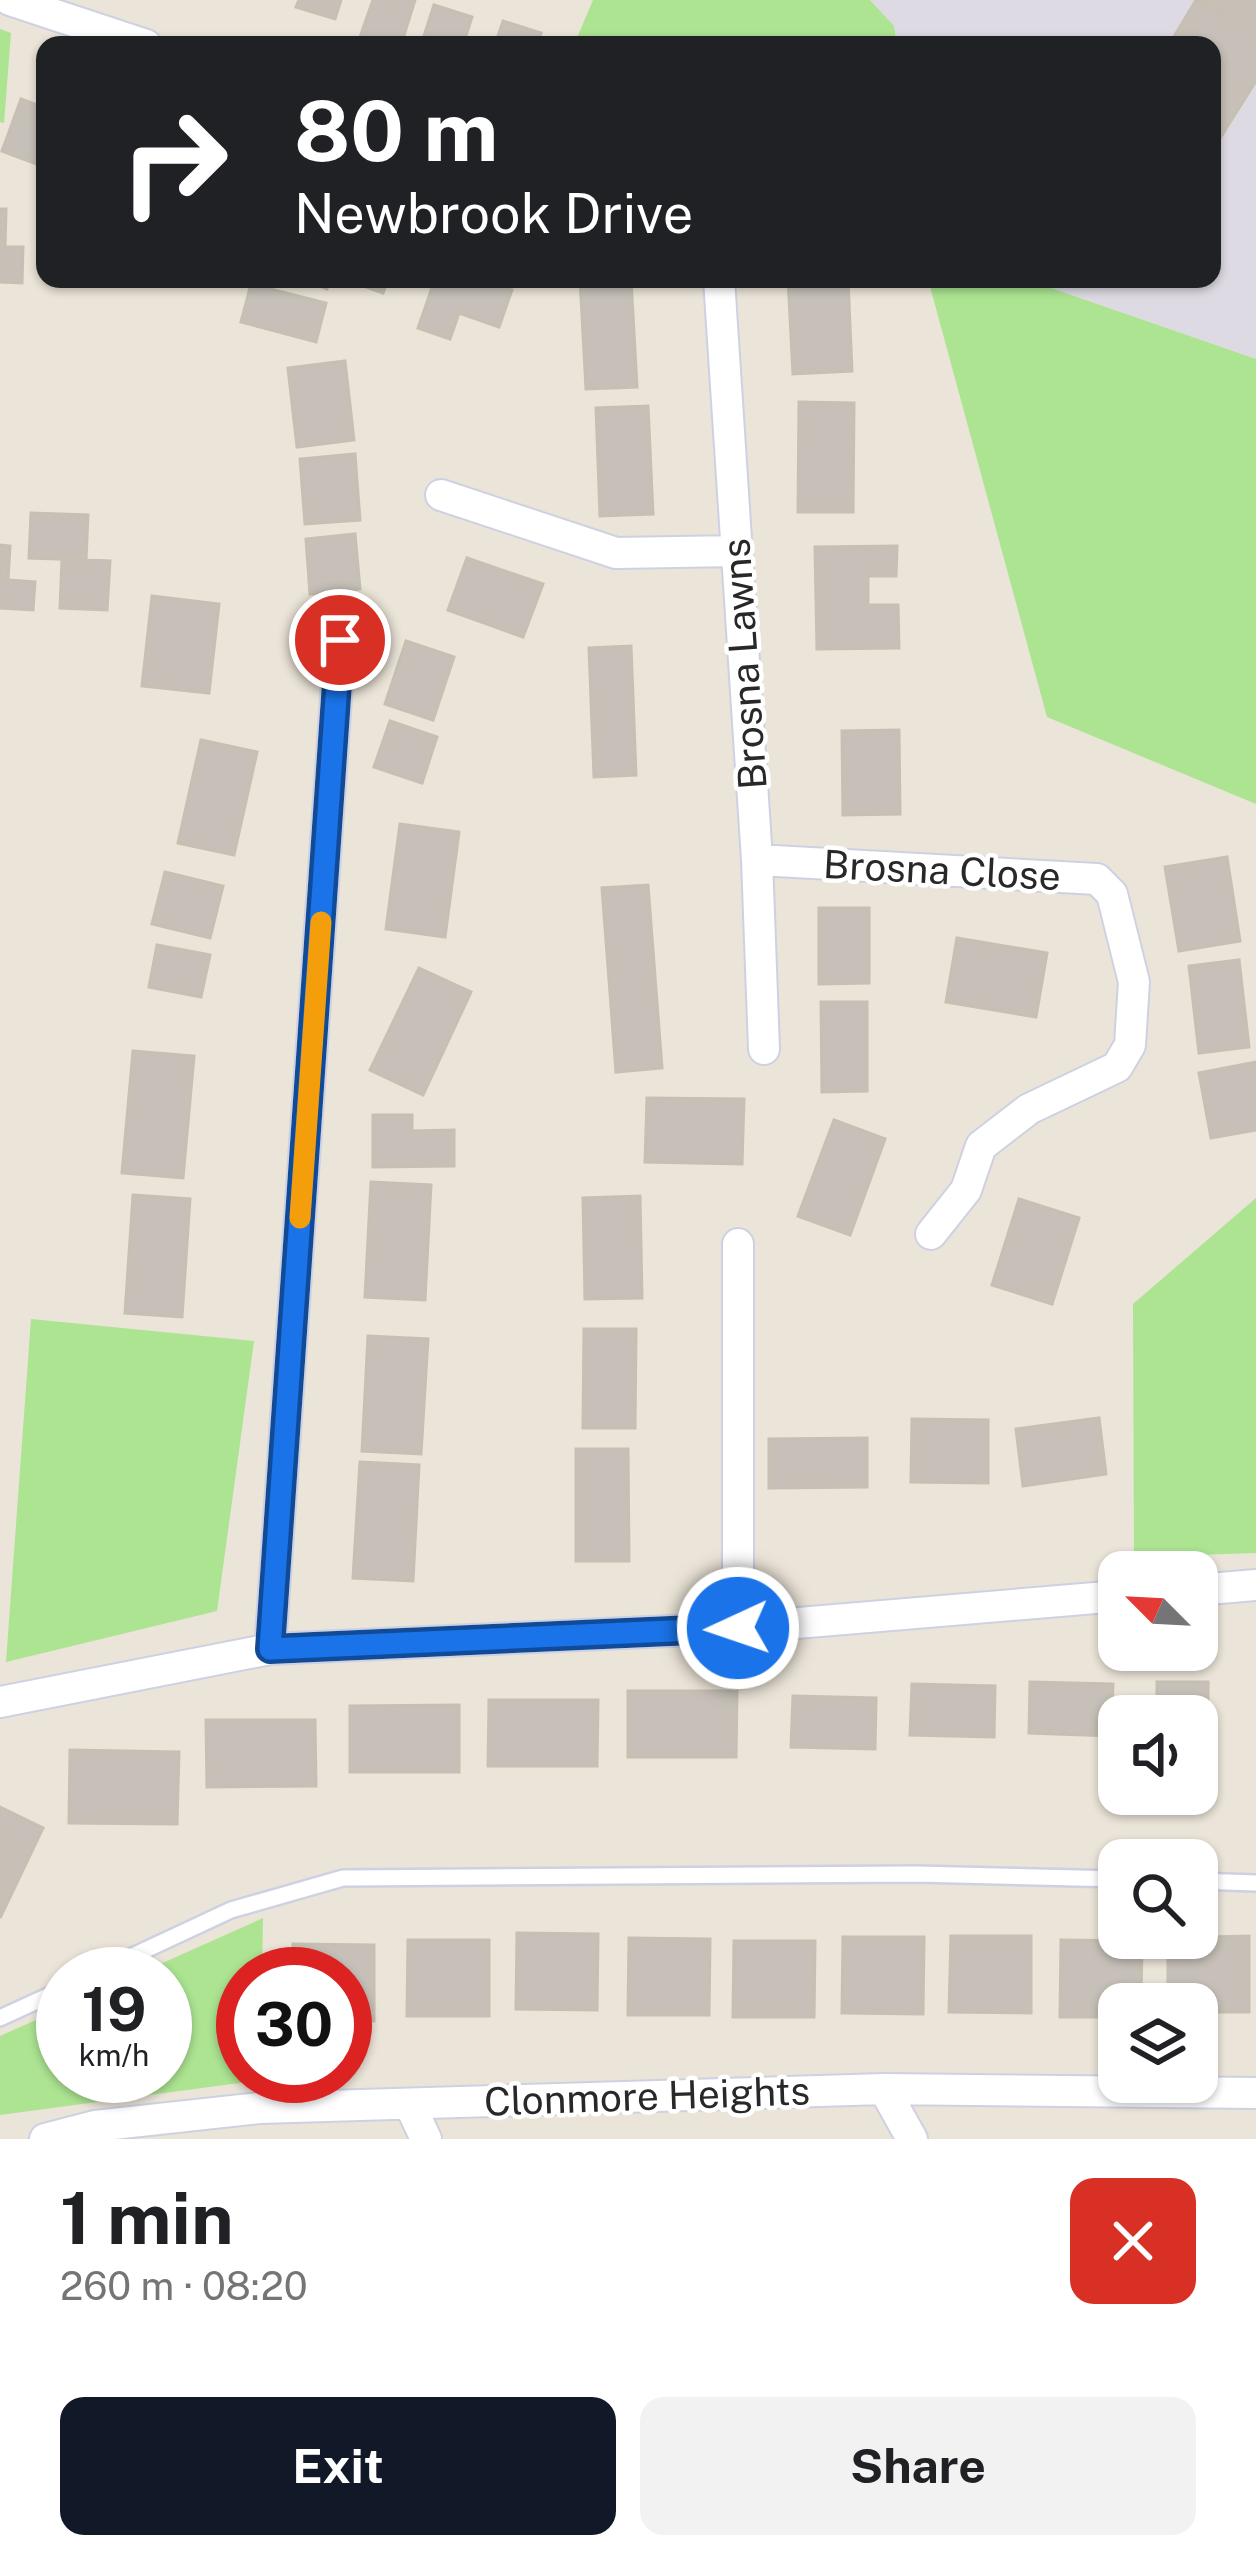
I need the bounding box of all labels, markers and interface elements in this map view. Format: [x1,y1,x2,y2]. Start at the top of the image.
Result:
text: 80 m [294,81,498,180]
icon: right [96,84,252,240]
text: Newbrook Drive [294,182,693,245]
street label: Brosna Lawns [712,537,776,791]
pin [289,589,391,691]
icon: arrive [307,607,373,673]
street label: Brosna Close [822,841,1062,899]
north arrow [1098,1551,1218,1671]
map controls [1098,1551,1218,2103]
position arrow [675,1565,801,1691]
button: sound [1098,1695,1218,1815]
button: search [1098,1839,1218,1959]
speed limit sign: 30 [216,1947,372,2103]
text: 19 [81,1974,147,2045]
button: layers [1098,1983,1218,2103]
text: km/h [79,2037,149,2073]
street label: Clonmore Heights [483,2067,811,2125]
text: 1 min [60,2176,234,2260]
button: close [1070,2178,1196,2304]
text: 260 m · 08:20 [60,2263,308,2309]
button: Exit [60,2397,616,2535]
button: Share [640,2397,1196,2535]

